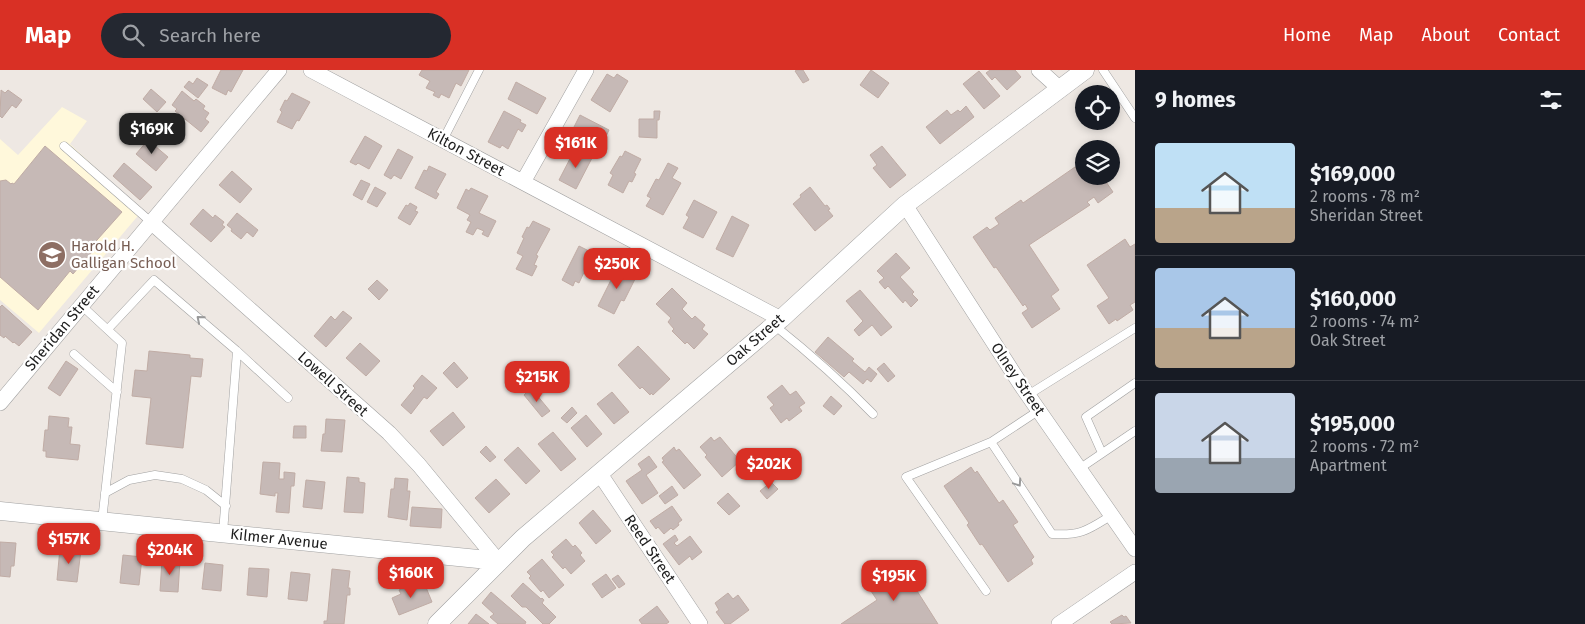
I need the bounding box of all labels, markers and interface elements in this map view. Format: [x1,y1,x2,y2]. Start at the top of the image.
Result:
search box [101,13,451,58]
text: Map [25,21,71,49]
icon: search [119,21,147,49]
text: Search here [159,24,261,47]
text: Home [1283,24,1331,46]
text: Map [1359,24,1393,46]
text: About [1421,24,1470,46]
text: Contact [1498,24,1560,46]
map controls [1075,85,1120,185]
button: locate [1075,85,1120,130]
icon: filters [1537,86,1565,114]
text: 9 homes [1155,87,1236,113]
pin: $169K [117,112,187,155]
text: $169K [130,119,174,138]
street label: Kilton Street [424,124,508,180]
pin: $161K [541,126,611,169]
text: $161K [555,133,597,152]
button: layers [1075,140,1120,185]
text: $169,000 [1310,161,1395,187]
icon: home [1195,163,1255,223]
text: 2 rooms · 78 m² [1310,187,1420,206]
text: Sheridan Street [1310,206,1423,225]
place label: Harold H. Galligan School [71,237,177,272]
school or university icon: Harold H. Galligan School [37,240,67,270]
pin: $250K [582,248,652,290]
text: $250K [595,254,639,273]
street label: Sheridan Street [21,281,103,374]
text: $160,000 [1310,286,1396,312]
icon: home [1195,288,1255,348]
street label: Oak Street [722,310,788,370]
text: 2 rooms · 74 m² [1310,312,1419,331]
one-way arrow [197,316,206,325]
text: Oak Street [1310,331,1385,350]
street label: Olney Street [987,339,1049,419]
street label: Lowell Street [294,348,372,421]
pin: $215K [502,360,572,403]
text: $215K [516,367,558,386]
text: $195,000 [1310,411,1395,437]
icon: home [1195,413,1255,473]
text: 2 rooms · 72 m² [1310,437,1419,456]
pin: $202K [734,448,804,490]
text: $202K [747,454,791,473]
text: Apartment [1310,456,1387,475]
one-way arrow [1012,477,1021,486]
street label: Reed Street [620,511,680,587]
pin: $157K [34,522,104,565]
street label: Kilmer Avenue [229,525,329,553]
text: $157K [48,529,90,548]
pin: $204K [135,534,205,576]
text: $204K [147,540,193,559]
pin: $160K [376,556,446,599]
pin: $195K [859,560,929,602]
text: $160K [389,563,433,582]
text: $195K [872,566,916,585]

